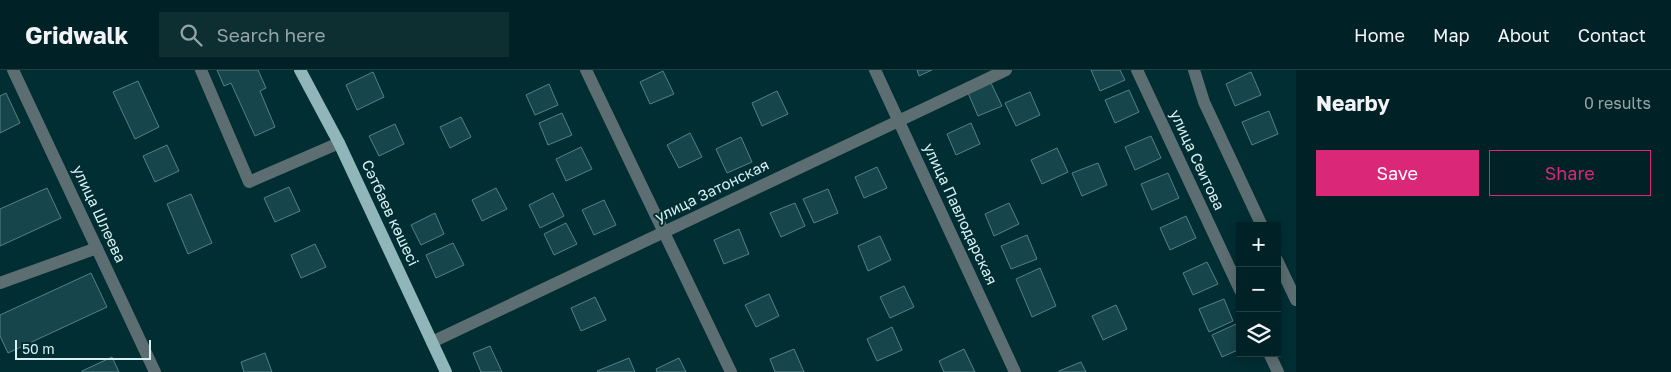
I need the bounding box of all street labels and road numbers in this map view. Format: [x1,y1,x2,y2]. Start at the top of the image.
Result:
street label: улица Сеитова [1167,106,1229,213]
street label: улица Павлодарская [920,140,1002,287]
street label: улица Затонская [652,155,772,226]
street label: Сәтбаев көшесі [358,157,423,268]
street label: улица Шлеева [69,162,130,265]

